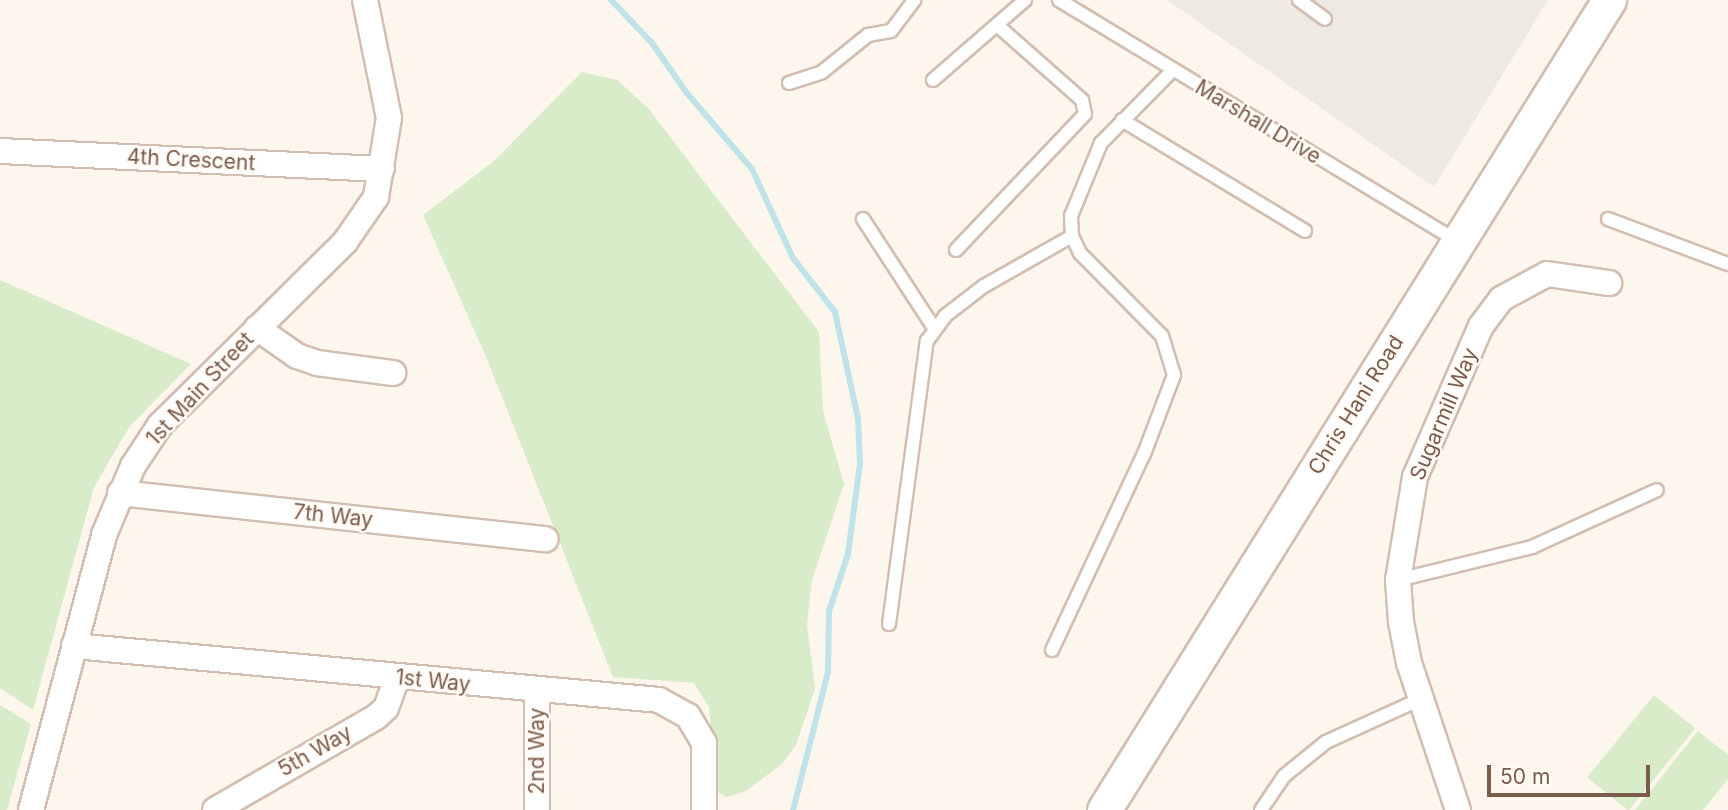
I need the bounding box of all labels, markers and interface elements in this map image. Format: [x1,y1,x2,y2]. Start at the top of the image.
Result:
street label: Marshall Drive [1191,75,1325,169]
street label: 4th Crescent [126,144,256,176]
street label: 1st Main Street [141,327,259,451]
street label: Chris Hani Road [1303,331,1409,479]
street label: Sugarmill Way [1405,344,1483,484]
street label: 7th Way [292,499,374,533]
street label: 1st Way [394,665,472,697]
street label: 2nd Way [524,708,550,794]
street label: 5th Way [274,720,356,782]
scale bar [1490,750,1653,794]
text: 50 m [1500,764,1550,789]

